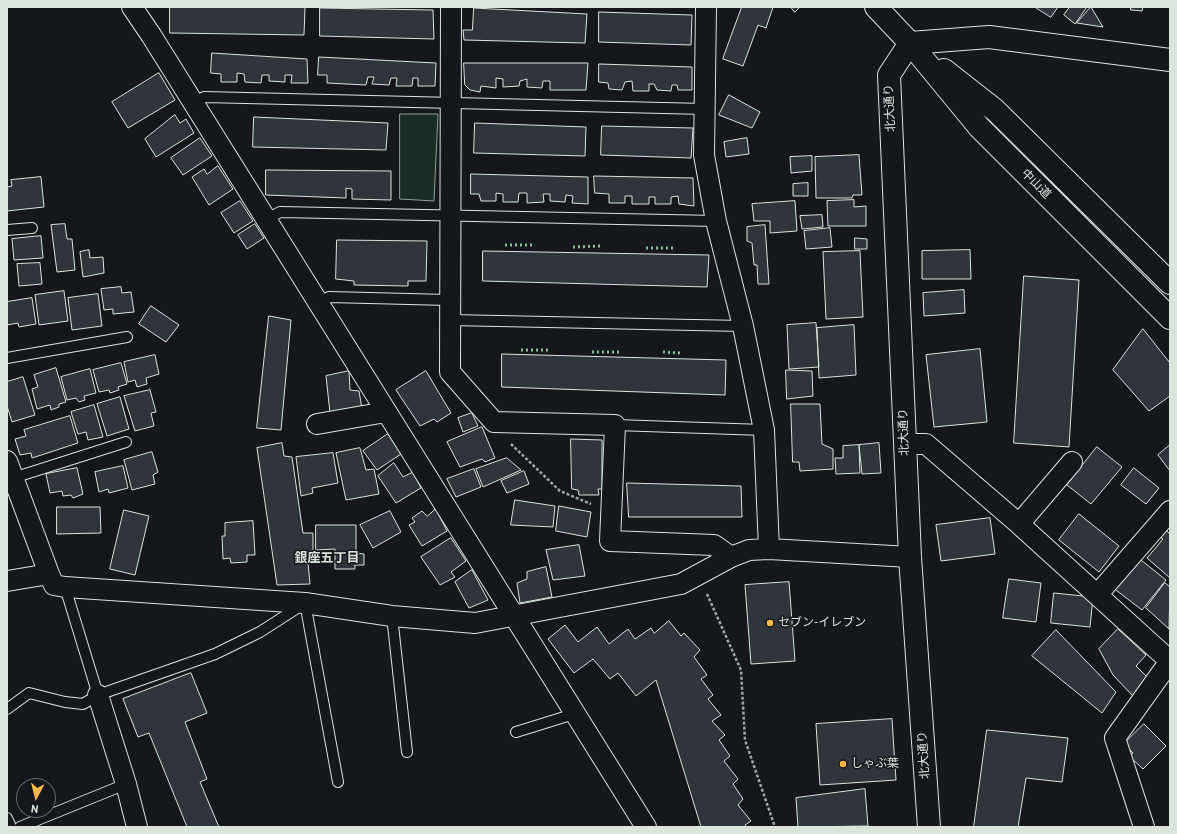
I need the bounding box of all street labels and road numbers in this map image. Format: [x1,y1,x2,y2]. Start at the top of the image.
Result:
street label: 北大通り [882,84,898,132]
street label: 中山道 [1018,166,1054,202]
street label: 北大通り [896,408,912,456]
street label: 北大通り [915,731,933,779]

